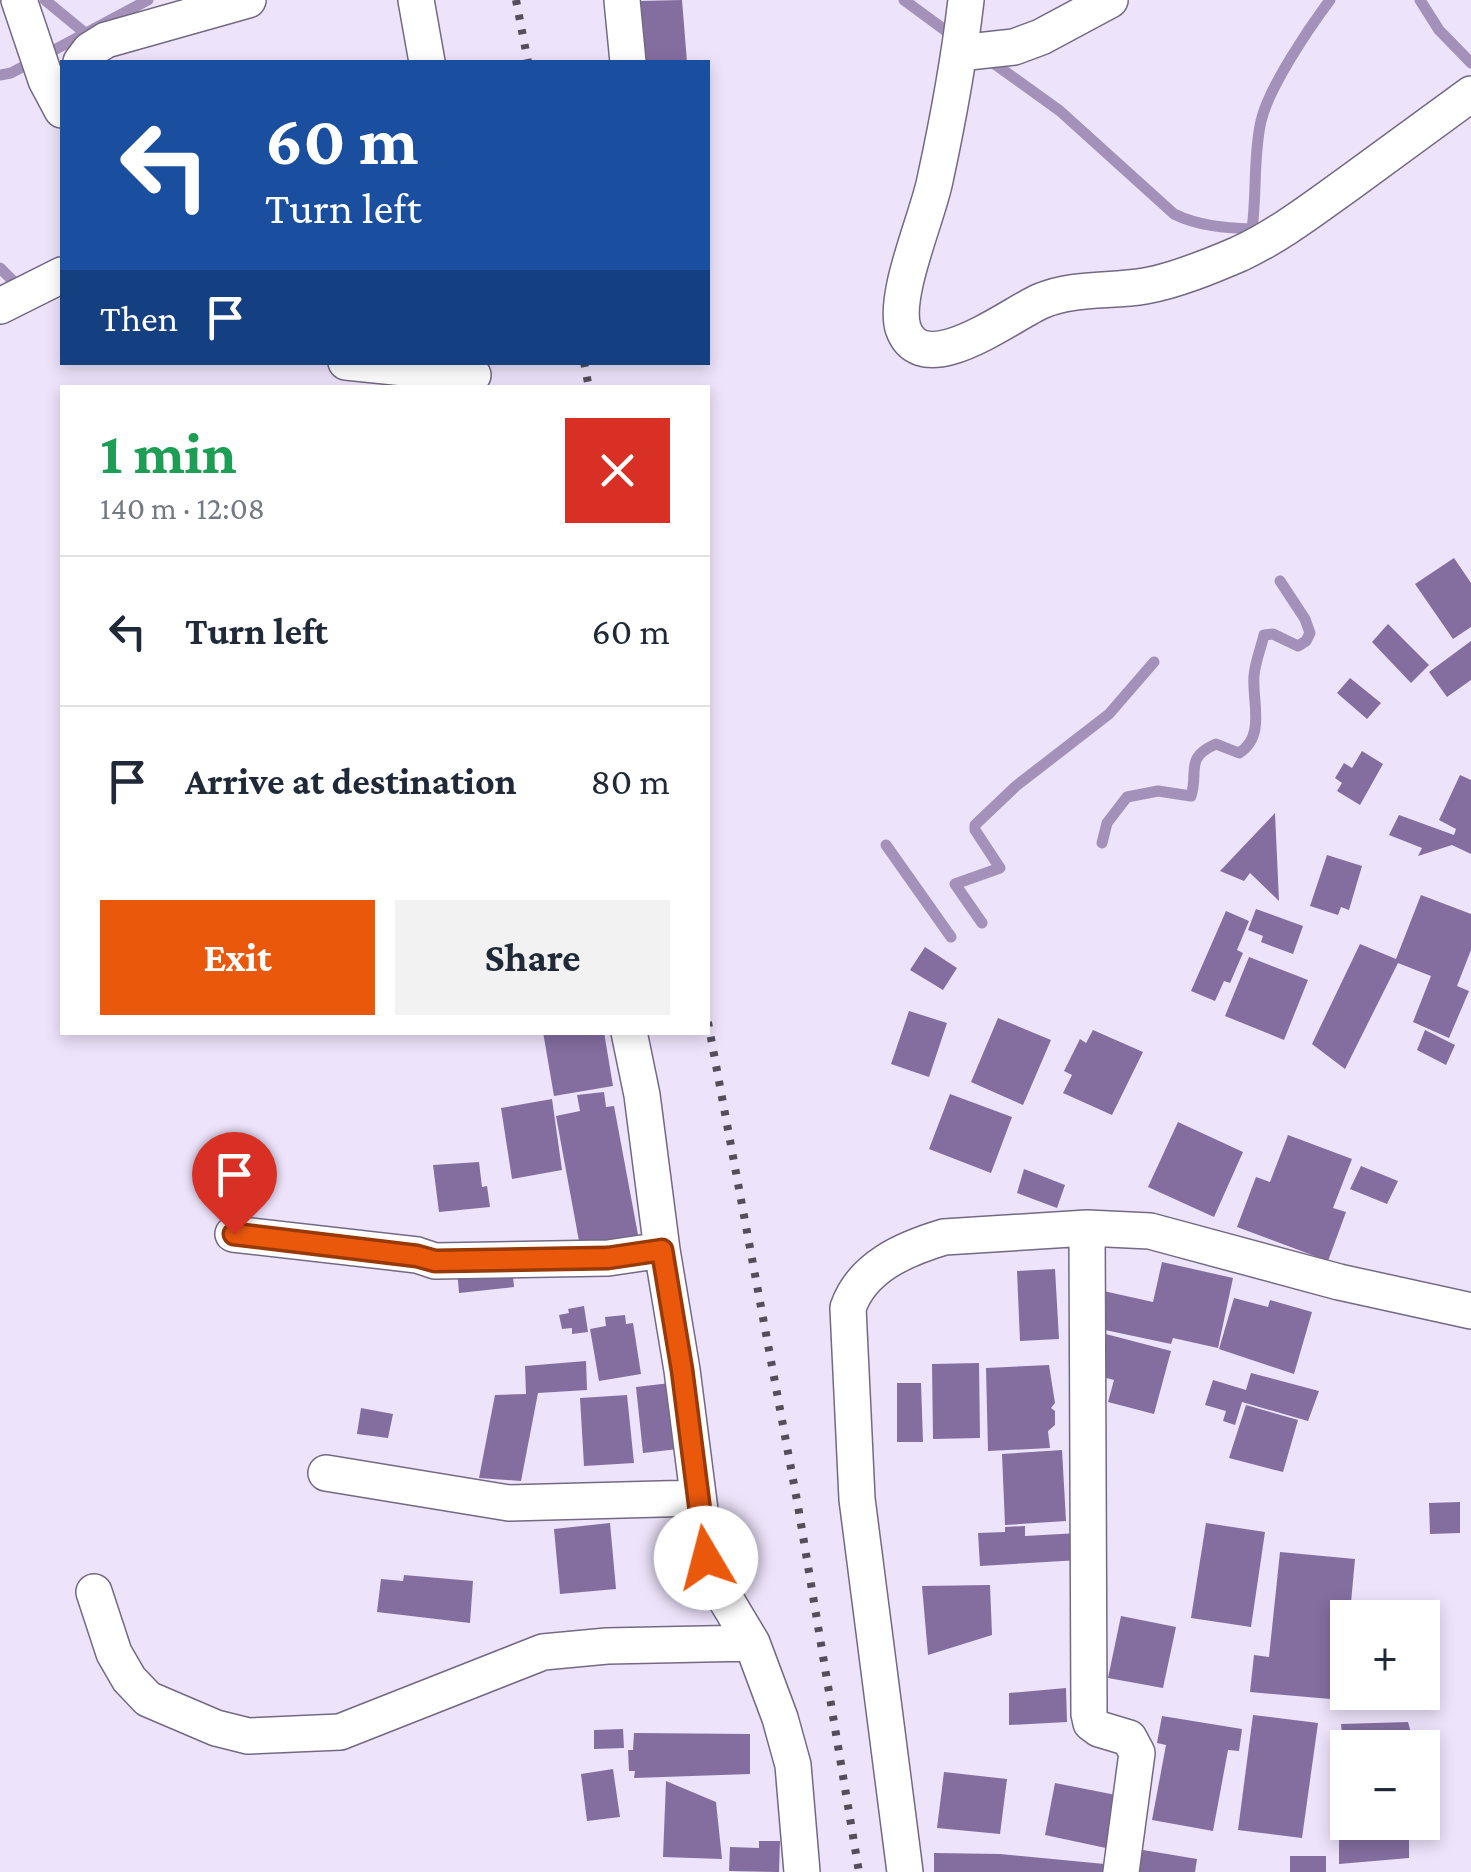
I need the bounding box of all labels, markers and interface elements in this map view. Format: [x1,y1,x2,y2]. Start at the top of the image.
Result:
icon: left [100,100,230,230]
text: 60 m [265,101,418,179]
text: Turn left [265,183,422,233]
icon: arrive [198,290,253,345]
text: Then [100,297,178,339]
button: close [565,418,670,523]
text: 1 min [100,419,237,486]
text: 140 m · 12:08 [100,490,265,526]
icon: left [100,604,155,659]
text: Turn left [185,610,328,652]
text: 60 m [592,610,670,652]
icon: arrive [100,754,155,809]
text: Arrive at destination [185,760,517,802]
text: 80 m [590,760,670,802]
button: Exit [100,900,375,1015]
button: Share [395,900,670,1015]
pin [192,1132,277,1235]
icon: arrive [207,1147,262,1202]
position arrow [654,1506,758,1610]
map controls [1330,1600,1440,1840]
button: + [1330,1600,1440,1710]
button: − [1330,1730,1440,1840]

